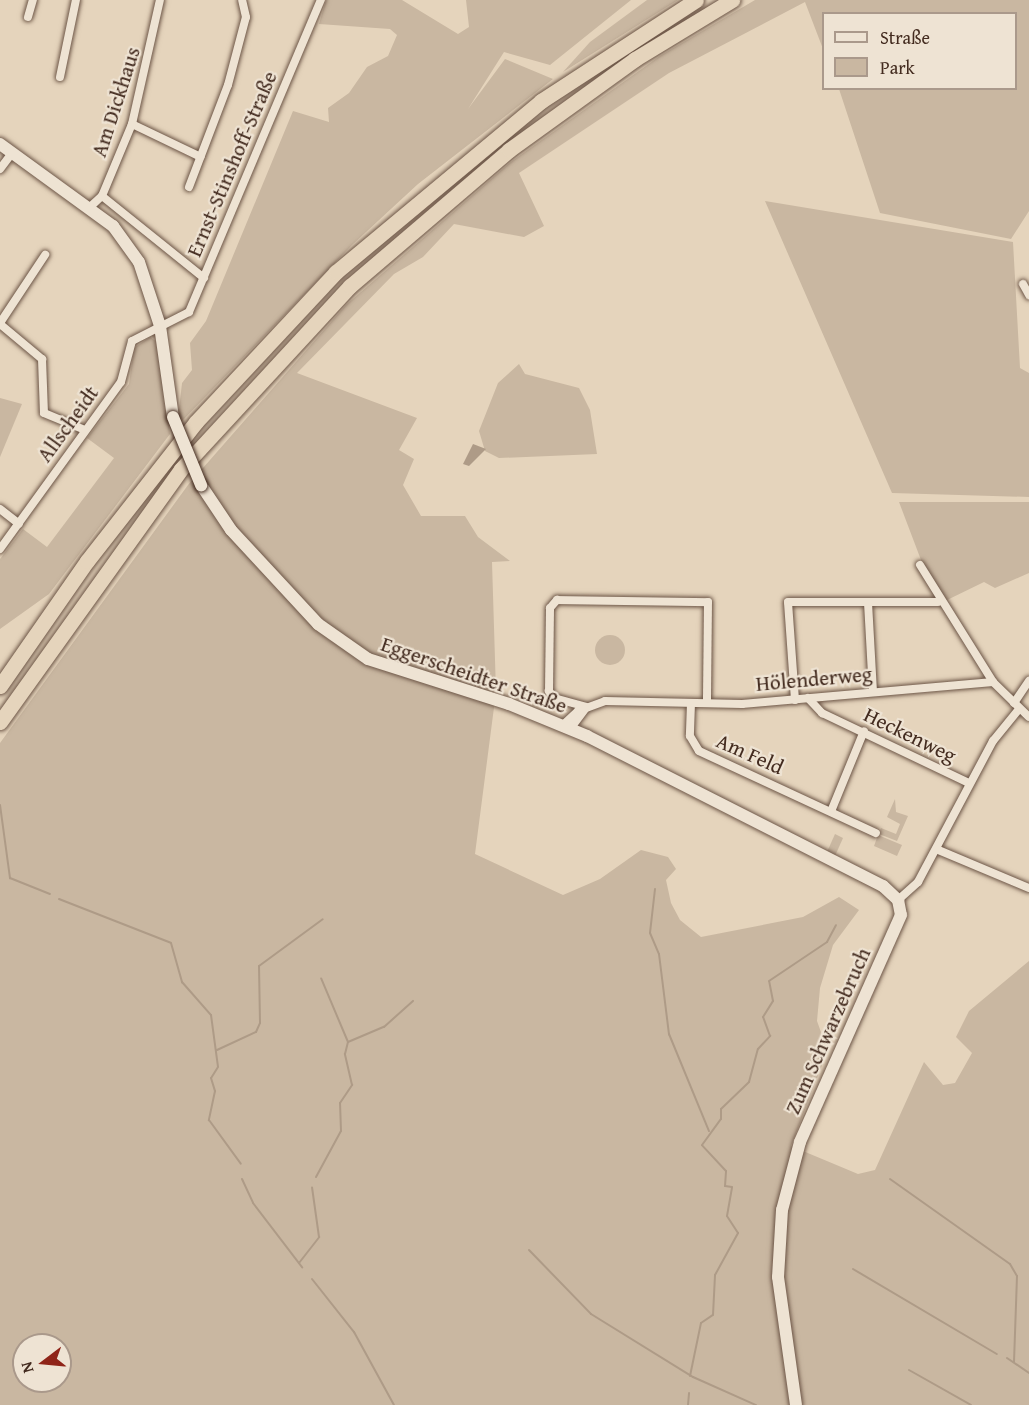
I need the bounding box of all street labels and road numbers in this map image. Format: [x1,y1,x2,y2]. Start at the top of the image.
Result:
street label: Am Dickhaus [86,44,146,160]
street label: Ernst-Stinshoff-Straße [182,67,282,261]
street label: Allscheidt [32,381,104,467]
street label: Eggerscheidter Straße [378,631,570,719]
street label: Hölenderweg [755,661,873,697]
street label: Heckenweg [860,702,960,768]
street label: Am Feld [712,728,788,780]
street label: Zum Schwarzebruch [780,944,876,1118]

